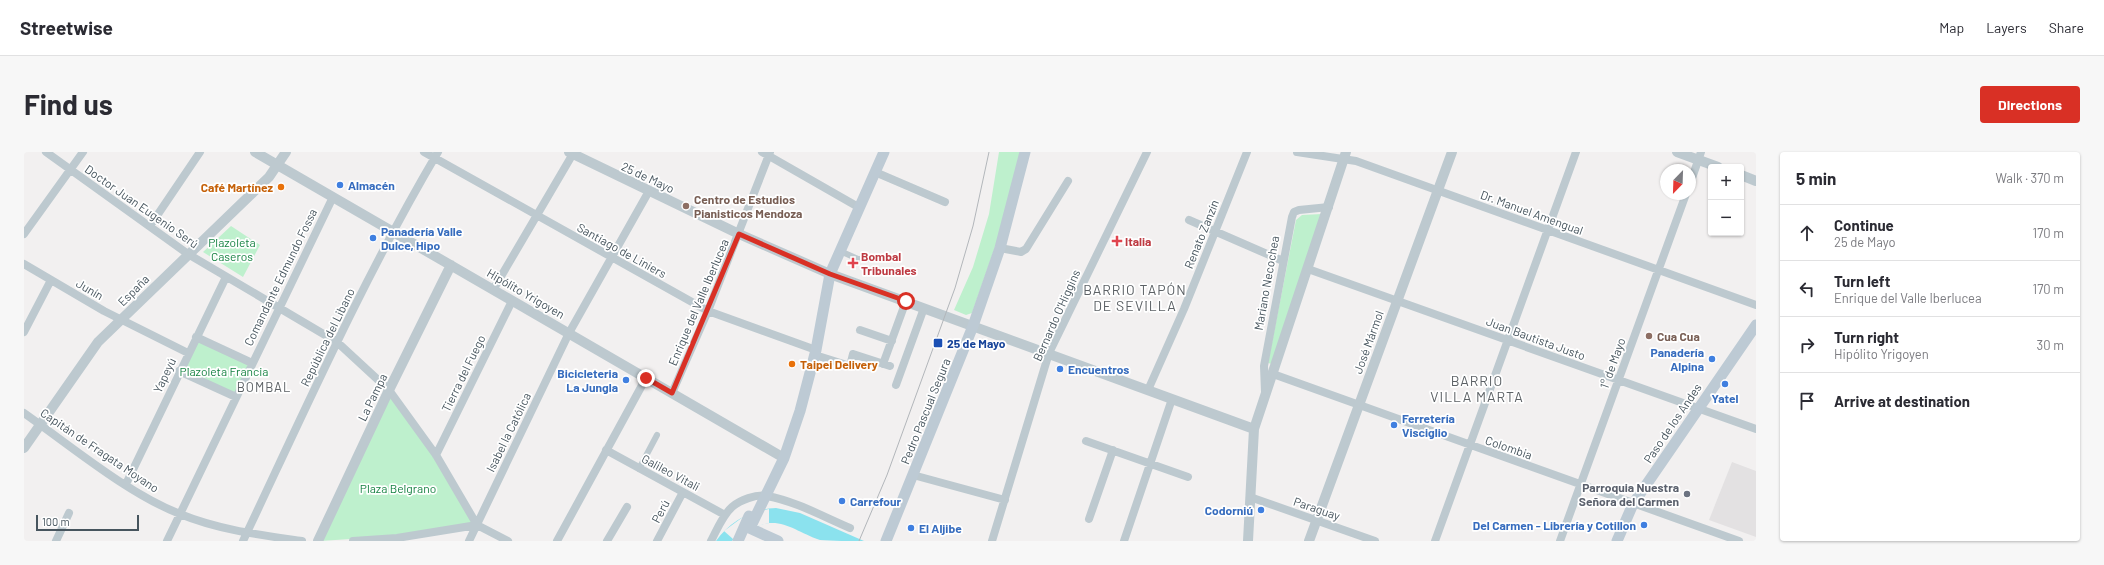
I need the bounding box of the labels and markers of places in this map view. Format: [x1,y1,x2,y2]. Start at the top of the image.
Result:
place label: Almacén [348,178,395,192]
place label: Café Martínez [201,180,273,194]
marker: Almacén [335,180,345,190]
marker: Café Martínez [276,182,286,192]
place label: Centro de Estudios Pianisticos Mendoza [694,192,802,220]
marker: Centro de Estudios Pianisticos Mendoza [681,201,691,211]
place label: Panadería Valle Dulce, Hipo [381,224,463,252]
marker: Panadería Valle Dulce, Hipo [368,233,378,243]
place label: Italia [1125,234,1151,248]
marker: Italia [1112,236,1122,246]
place label: Bombal Tribunales [861,249,917,277]
marker: Bombal Tribunales [848,258,858,268]
place label: Cua Cua [1657,329,1700,343]
marker: Cua Cua [1644,331,1654,341]
place label: 25 de Mayo [947,336,1006,350]
marker: 25 de Mayo [932,337,944,349]
place label: Panadería Alpina [1651,345,1704,373]
marker: Panadería Alpina [1707,354,1717,364]
place label: Taipei Delivery [800,357,878,371]
marker: Taipei Delivery [787,359,797,369]
place label: Encuentros [1068,362,1129,376]
marker: Encuentros [1055,364,1065,374]
place label: Bicicleteria La Jungla [557,366,618,394]
marker: Bicicleteria La Jungla [621,375,631,385]
marker: Yatel [1720,379,1730,389]
place label: Yatel [1712,391,1738,405]
place label: Ferretería Visciglio [1402,411,1455,439]
marker: Ferretería Visciglio [1389,420,1399,430]
place label: Parroquia Nuestra Señora del Carmen [1579,480,1679,508]
marker: Parroquia Nuestra Señora del Carmen [1682,489,1692,499]
place label: Carrefour [850,494,902,508]
marker: Carrefour [837,496,847,506]
place label: Codorniú [1205,503,1253,517]
marker: Codorniú [1256,505,1266,515]
place label: Del Carmen - Librería y Cotillon [1473,518,1636,532]
marker: Del Carmen - Librería y Cotillon [1639,520,1649,530]
place label: El Aljibe [919,521,962,535]
marker: El Aljibe [906,523,916,533]

